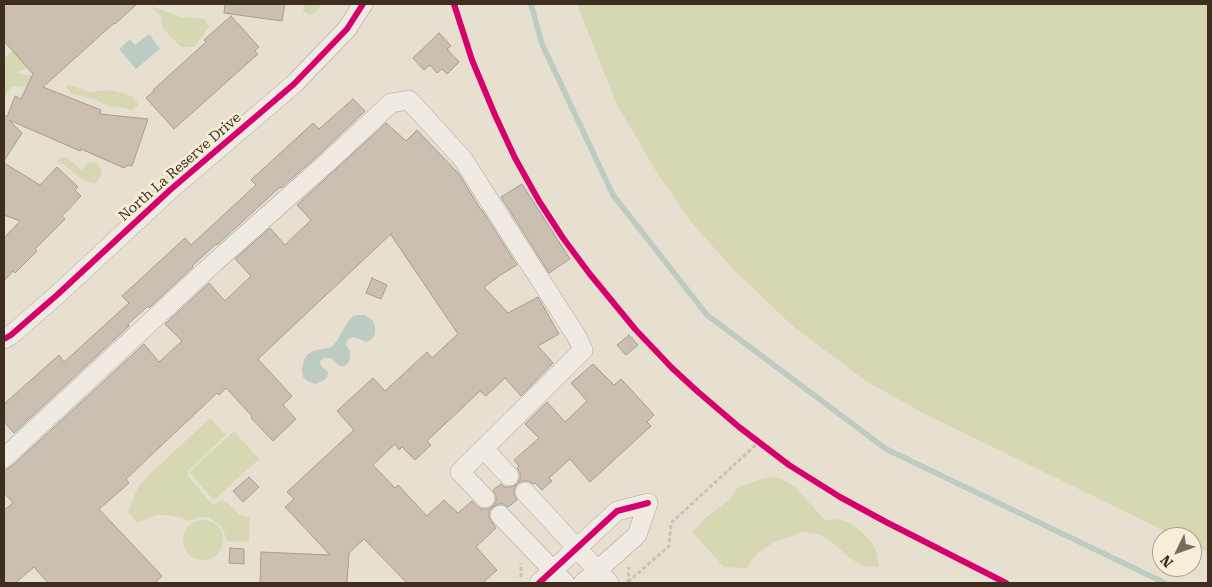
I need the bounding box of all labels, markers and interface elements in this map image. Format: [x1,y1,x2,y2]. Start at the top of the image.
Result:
street label: North La Reserve Drive [115,109,245,225]
north arrow [1152,527,1202,577]
text: N [1157,552,1176,571]

